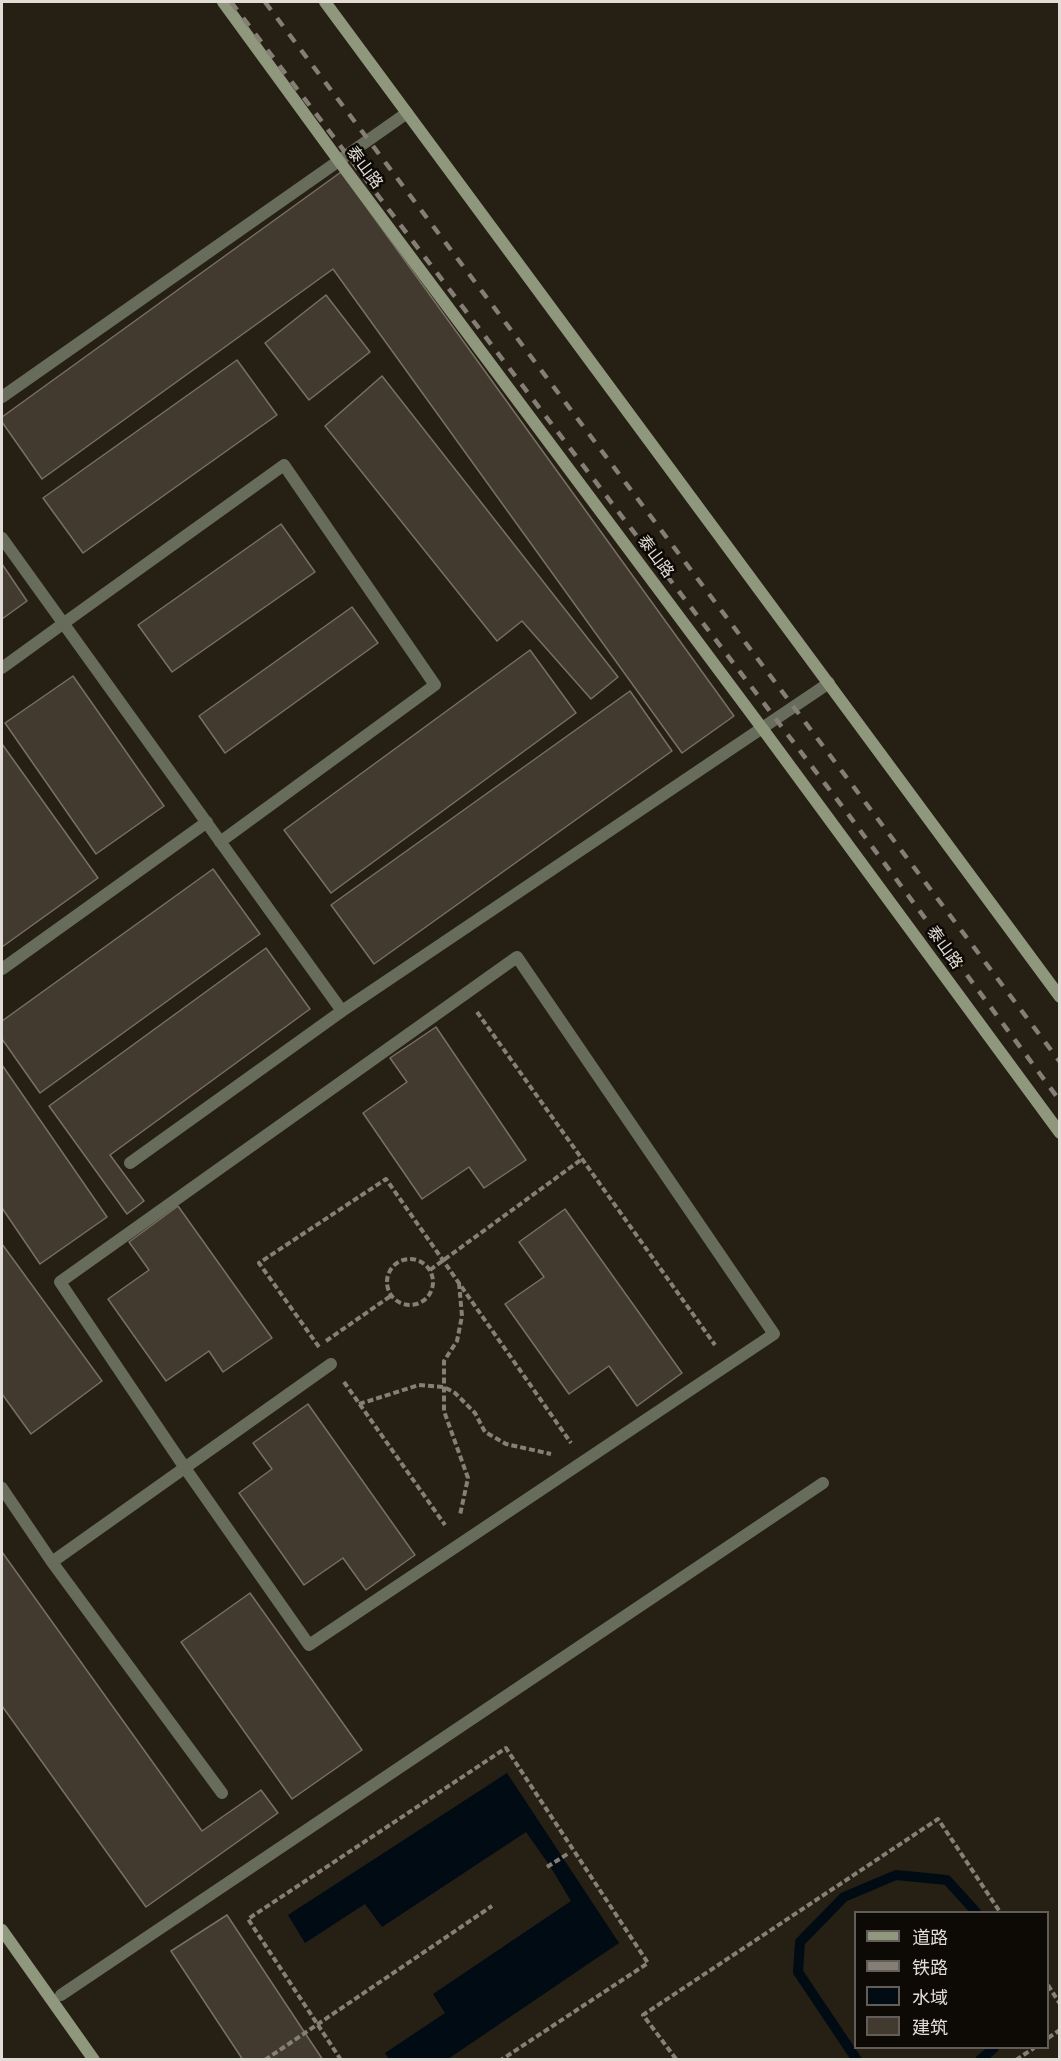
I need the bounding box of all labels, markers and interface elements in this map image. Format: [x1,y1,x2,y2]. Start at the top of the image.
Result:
street label: 泰山路 [342,143,386,193]
street label: 泰山路 [633,532,677,582]
street label: 泰山路 [922,923,966,973]
legend [854,1911,1049,2049]
text: 道路 [912,1927,948,1949]
text: 铁路 [912,1957,948,1979]
text: 水域 [912,1987,948,2009]
text: 建筑 [912,2017,948,2039]

